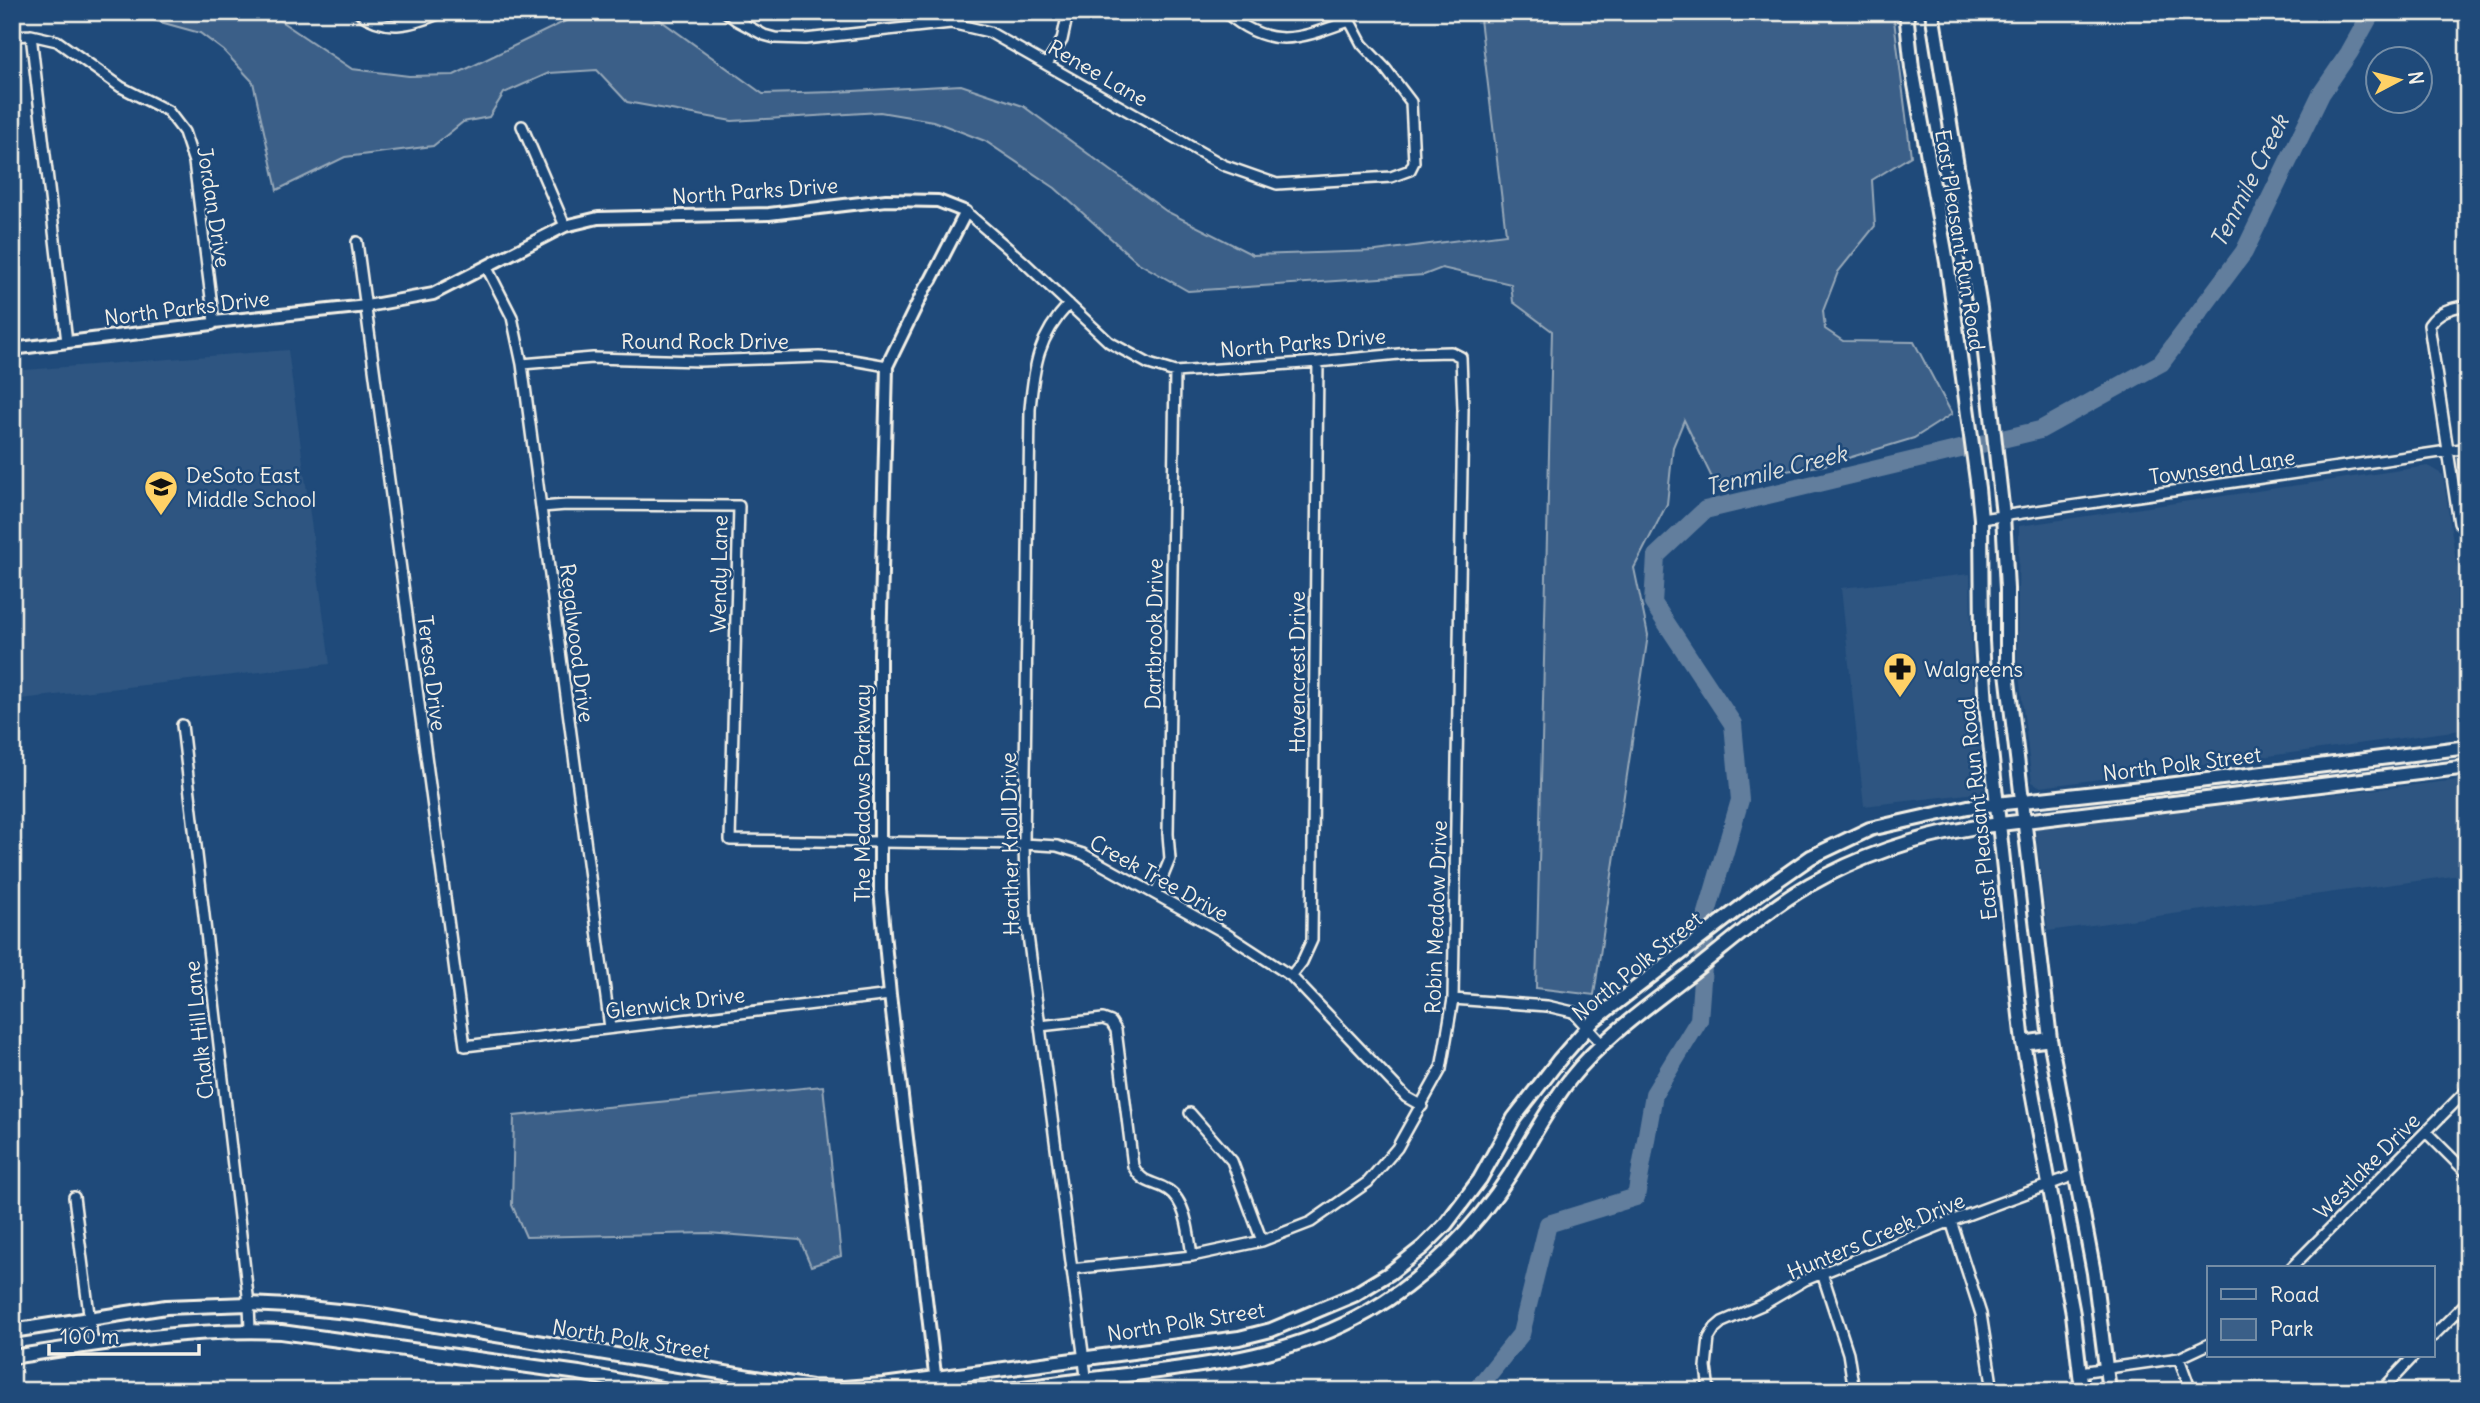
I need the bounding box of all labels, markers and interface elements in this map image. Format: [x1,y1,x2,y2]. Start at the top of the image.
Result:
street label: Renee Lane [1043,34,1153,112]
north arrow [2364,46,2434,116]
text: N [2403,70,2429,86]
water label: Tenmile Creek [2203,109,2295,252]
street label: East Pleasant Run Road [1929,127,1991,353]
street label: Jordan Drive [191,145,237,269]
street label: North Parks Drive [671,172,839,210]
street label: North Parks Drive [103,284,271,332]
street label: North Parks Drive [1219,322,1387,364]
street label: Round Rock Drive [621,328,789,355]
water label: Tenmile Creek [1702,438,1851,502]
street label: Townsend Lane [2147,443,2297,491]
place label: DeSoto East Middle School [186,462,316,513]
school or university icon: DeSoto East Middle School [142,468,180,517]
street label: Wendy Lane [704,515,734,633]
street label: Dartbrook Drive [1139,558,1169,710]
street label: Regalwood Drive [554,562,600,724]
street label: Havencrest Drive [1284,591,1311,753]
street label: Teresa Drive [412,614,452,732]
pharmacy icon: Walgreens [1881,650,1919,699]
place label: Walgreens [1924,656,2023,683]
street label: The Meadows Parkway [849,684,876,902]
street label: East Pleasant Run Road [1953,696,2003,922]
street label: North Polk Street [2101,741,2263,787]
street label: Heather Knoll Drive [995,752,1025,936]
street label: Robin Meadow Drive [1419,820,1453,1014]
street label: Creek Tree Drive [1085,829,1233,927]
street label: North Polk Street [1567,905,1707,1027]
street label: Chalk Hill Lane [178,959,220,1101]
street label: Glenwick Drive [604,981,746,1025]
street label: Westlake Drive [2308,1107,2426,1225]
street label: Hunters Creek Drive [1783,1186,1969,1286]
legend [2207,1266,2434,1358]
text: Road [2270,1281,2319,1308]
street label: North Polk Street [1105,1296,1267,1348]
scale bar [49,1312,200,1356]
street label: North Polk Street [550,1313,712,1365]
text: Park [2270,1315,2313,1342]
text: 100 m [60,1323,119,1350]

